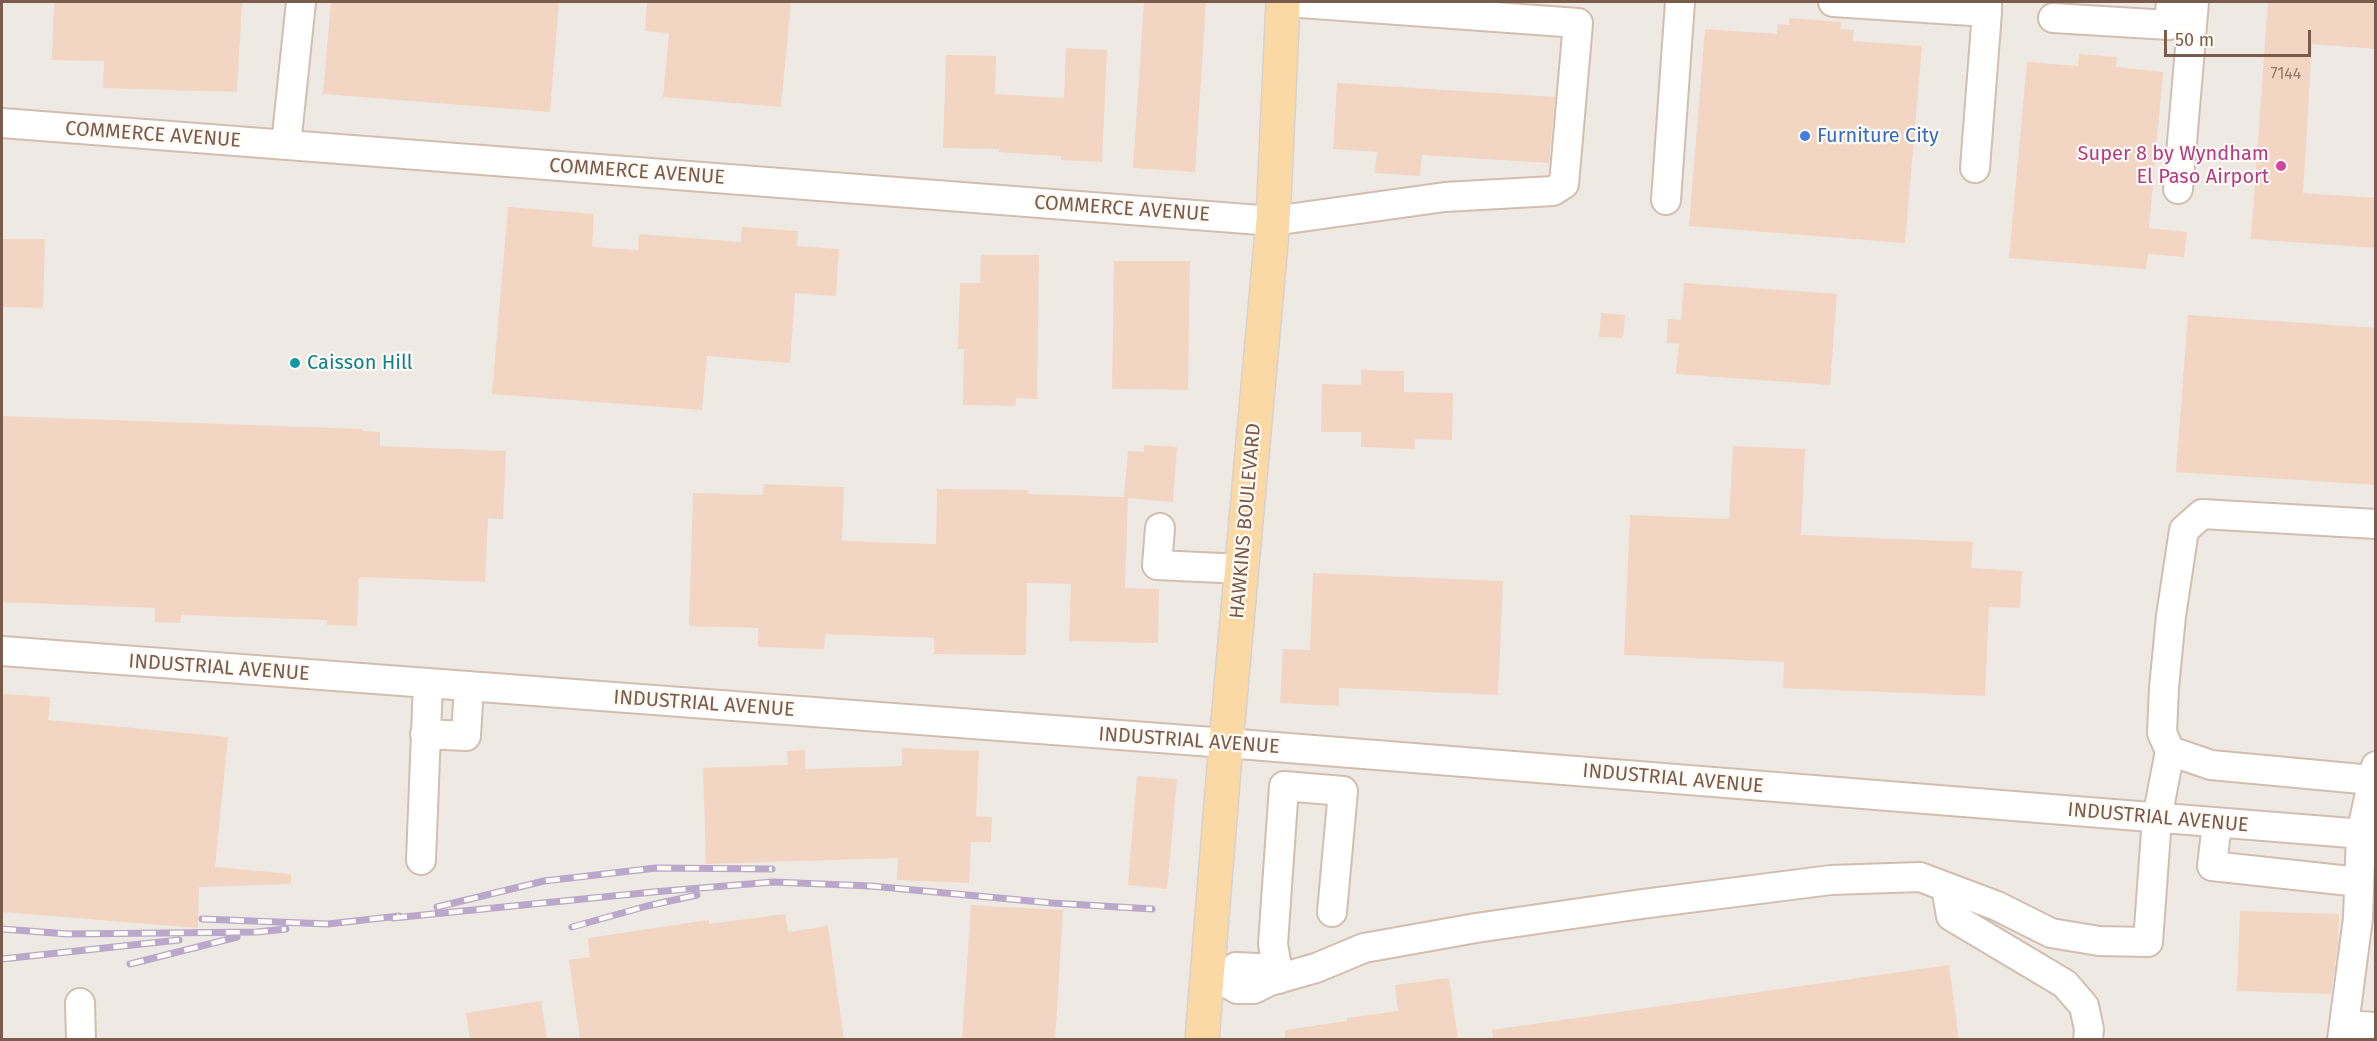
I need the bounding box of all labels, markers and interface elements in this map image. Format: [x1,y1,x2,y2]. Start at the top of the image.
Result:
scale bar [2167,18,2314,56]
text: 50 m [2175,29,2214,51]
house number: 7144 [2271,65,2301,85]
street label: COMMERCE AVENUE [64,117,242,153]
place label: Furniture City [1817,124,1939,148]
marker: Furniture City [1798,129,1812,143]
place label: Super 8 by Wyndham El Paso Airport [2078,142,2269,189]
street label: COMMERCE AVENUE [548,154,726,190]
marker: Super 8 by Wyndham El Paso Airport [2274,159,2288,173]
street label: COMMERCE AVENUE [1033,191,1211,227]
place label: Caisson Hill [307,351,413,375]
marker: Caisson Hill [288,356,302,370]
street label: HAWKINS BOULEVARD [1225,422,1267,620]
street label: INDUSTRIAL AVENUE [128,650,310,686]
street label: INDUSTRIAL AVENUE [613,686,795,722]
street label: INDUSTRIAL AVENUE [1098,723,1280,759]
street label: INDUSTRIAL AVENUE [1581,759,1765,799]
street label: INDUSTRIAL AVENUE [2066,798,2250,838]

